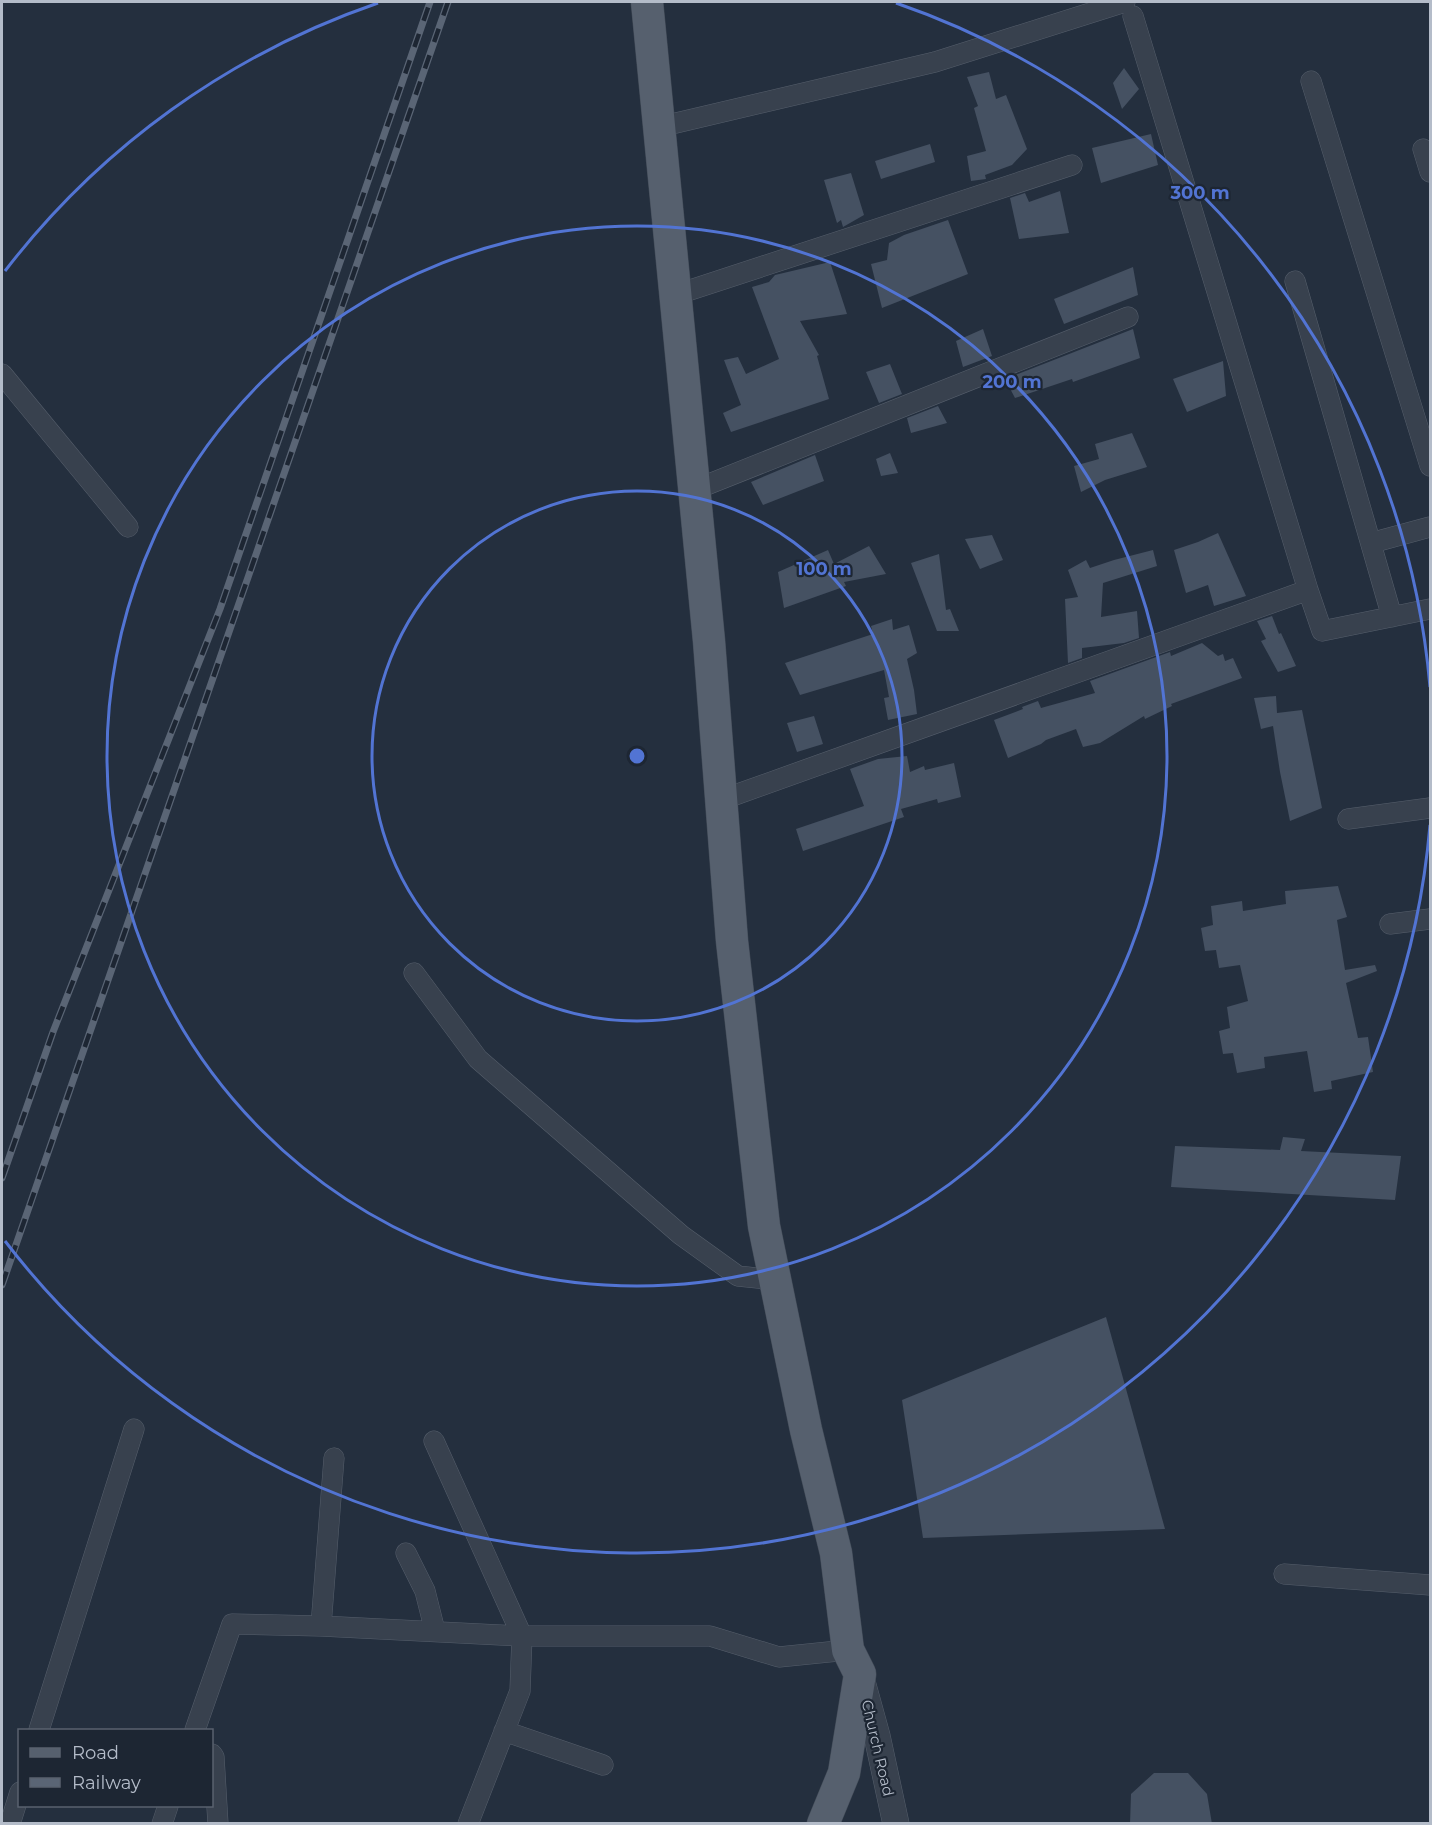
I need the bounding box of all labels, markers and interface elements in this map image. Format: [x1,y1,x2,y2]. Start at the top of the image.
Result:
text: 300 m [1169,182,1230,204]
text: 200 m [982,371,1042,393]
text: 100 m [796,558,852,580]
centre of rings [627,746,647,766]
street label: Church Road [858,1698,898,1798]
legend [18,1729,213,1807]
text: Road [72,1742,119,1764]
text: Railway [72,1772,141,1794]

